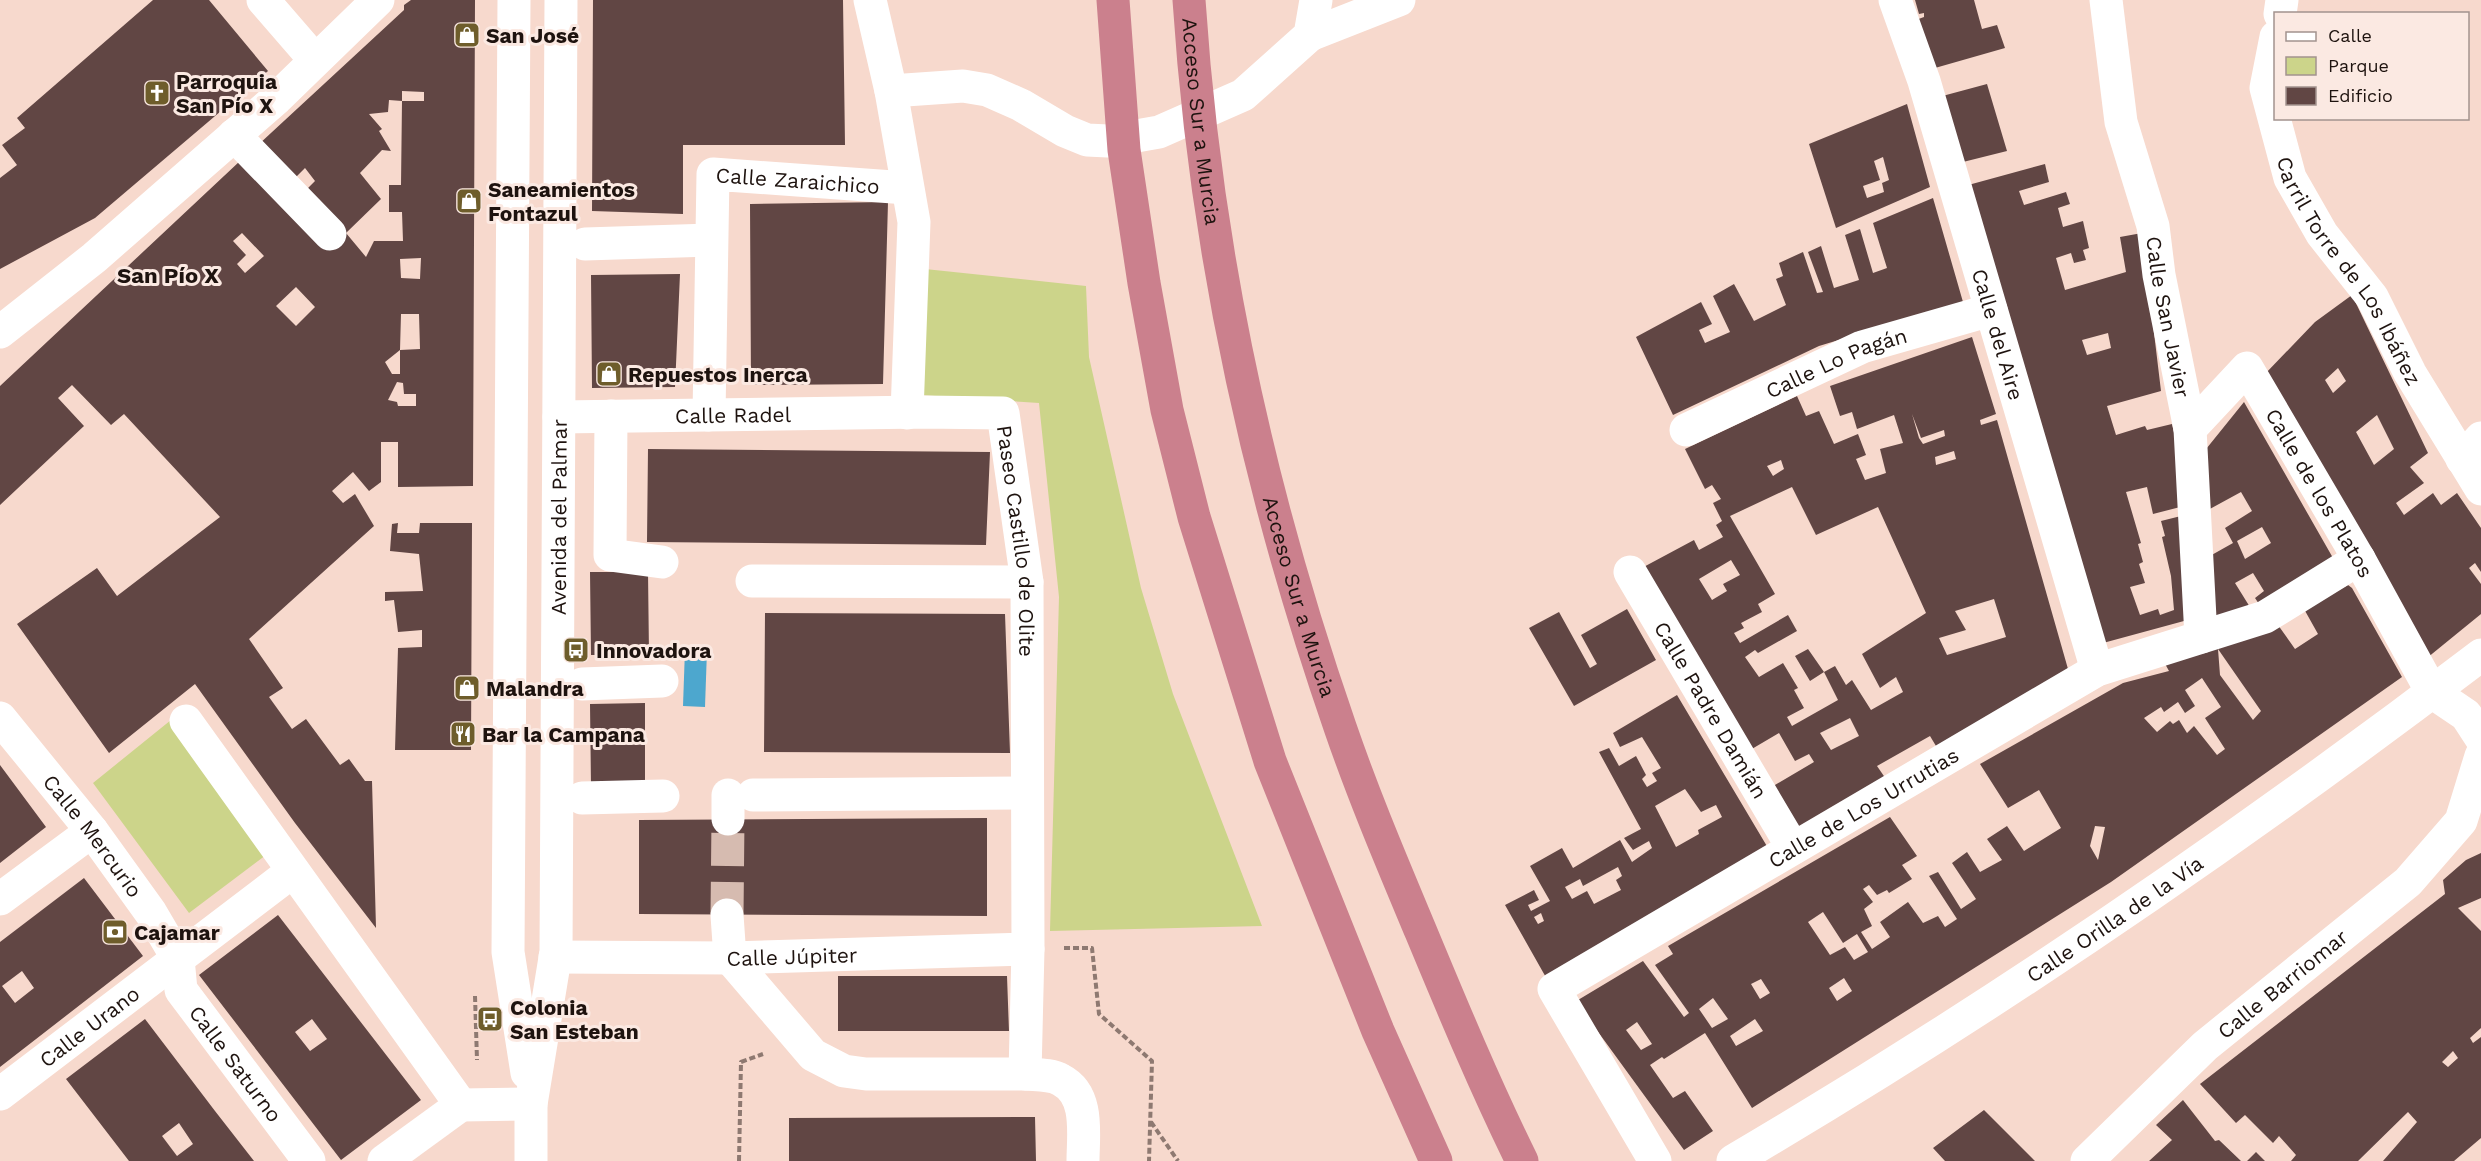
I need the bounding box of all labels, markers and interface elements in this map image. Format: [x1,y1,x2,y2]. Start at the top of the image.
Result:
legend [2274,12,2469,120]
street label: Acceso Sur a Murcia [1178,17,1226,227]
shop icon: San José [452,20,482,50]
place label: San José [486,23,579,48]
text: Calle [2328,25,2372,46]
text: Parque [2328,55,2389,76]
place label: Parroquia San Pío X [176,69,278,118]
church icon: Parroquia San Pío X [142,78,172,108]
text: Edificio [2328,85,2393,106]
street label: Carril Torre de Los Ibáñez [2272,154,2427,390]
street label: Calle Zaraichico [715,162,880,198]
place label: Saneamientos Fontazul [488,177,635,226]
shop icon: Saneamientos Fontazul [454,186,484,216]
street label: Calle San Javier [2142,235,2196,400]
district label: San Pío X [117,263,219,288]
street label: Calle del Aire [1967,266,2029,403]
street label: Calle Lo Pagán [1761,322,1910,403]
shop icon: Repuestos Inerca [594,359,624,389]
place label: Repuestos Inerca [628,362,809,387]
street label: Calle Radel [675,401,792,428]
street label: Calle de los Platos [2261,404,2379,582]
street label: Avenida del Palmar [545,418,571,615]
street label: Paseo Castillo de Olite [992,423,1040,657]
street label: Acceso Sur a Murcia [1258,493,1341,700]
street label: Calle Padre Damián [1649,617,1773,803]
bus stop icon: Innovadora [561,635,591,665]
place label: Innovadora [596,638,712,663]
shop icon: Malandra [452,673,482,703]
place label: Malandra [486,676,585,701]
restaurant icon: Bar la Campana [448,719,478,749]
place label: Bar la Campana [482,722,646,747]
street label: Calle de Los Urrutias [1764,742,1963,873]
street label: Calle Mercurio [38,769,148,902]
street label: Calle Orilla de la Vía [2022,850,2207,987]
bank icon: Cajamar [100,917,130,947]
place label: Cajamar [134,920,220,945]
street label: Calle Barriomar [2212,923,2353,1044]
street label: Calle Júpiter [726,942,858,971]
street label: Calle Urano [34,980,144,1072]
place label: Colonia San Esteban [510,995,639,1044]
street label: Calle Saturno [184,1000,288,1127]
bus stop icon: Colonia San Esteban [475,1004,505,1034]

